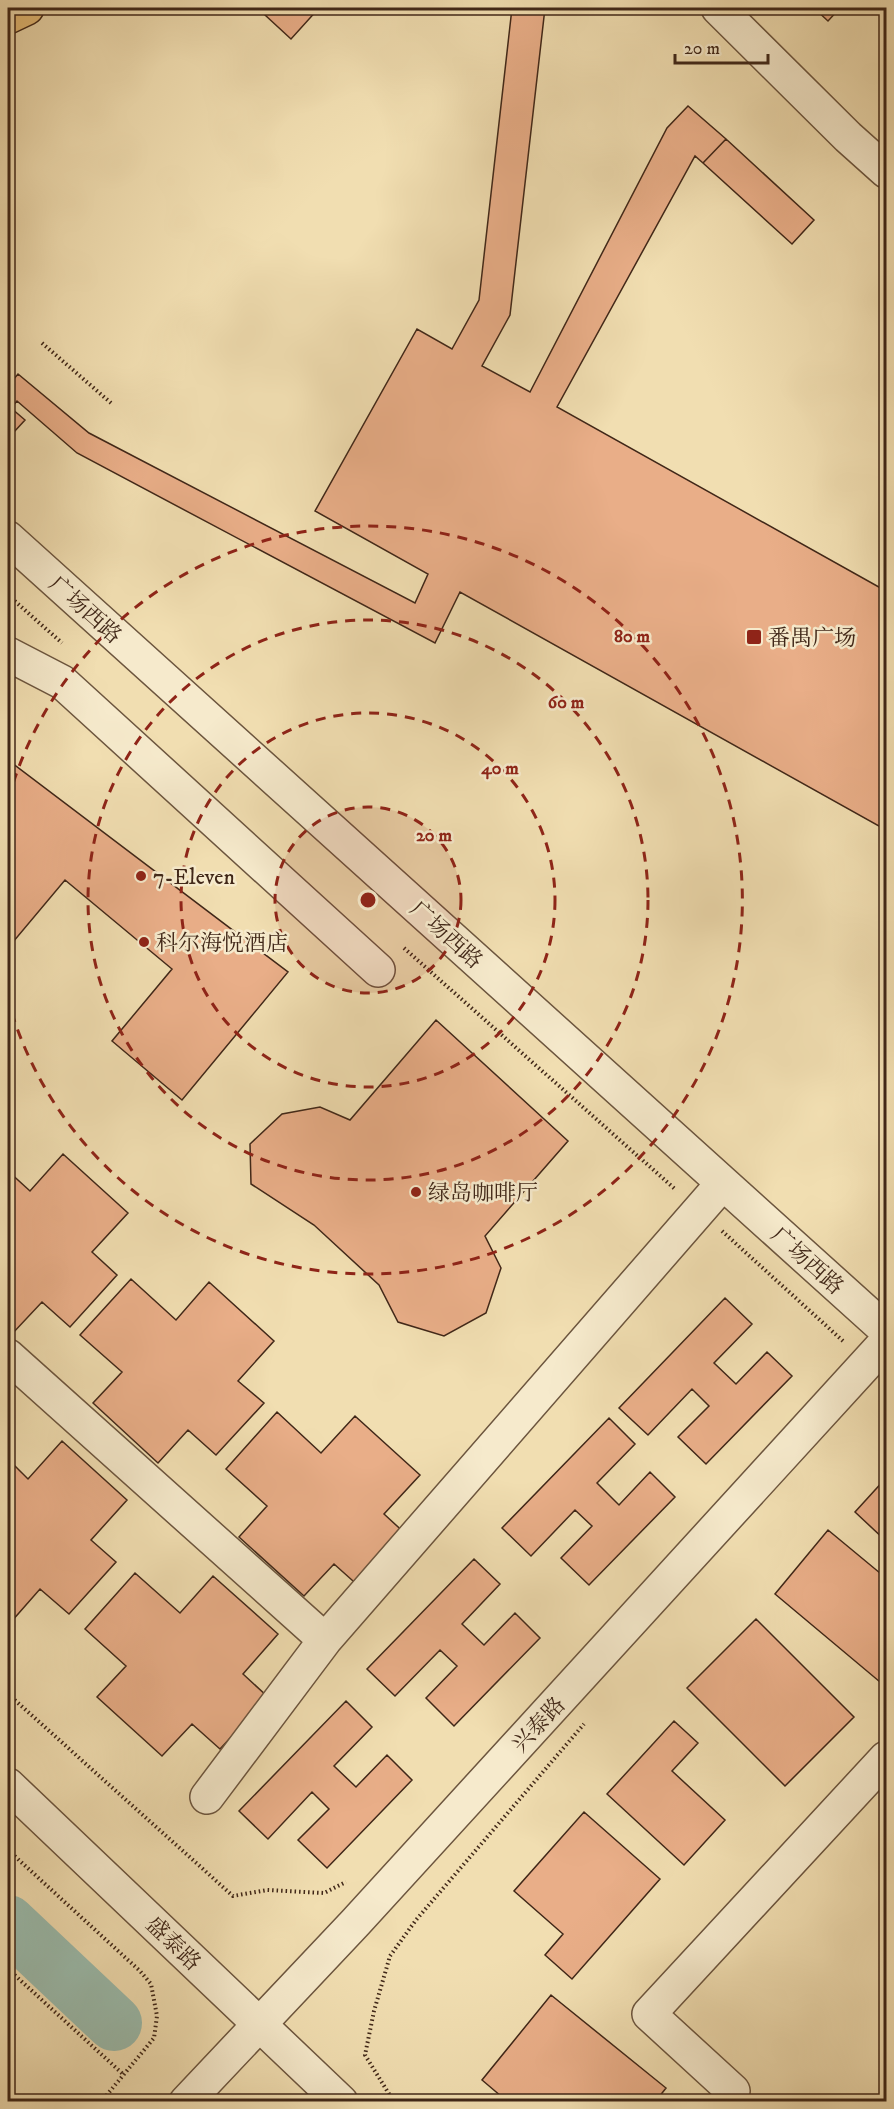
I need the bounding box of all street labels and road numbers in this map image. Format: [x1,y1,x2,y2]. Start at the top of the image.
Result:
street label: 广场西路 [43,571,127,650]
street label: 广场西路 [404,896,488,975]
street label: 广场西路 [765,1222,849,1301]
street label: 兴泰路 [507,1692,571,1758]
street label: 盛泰路 [140,1911,206,1977]

